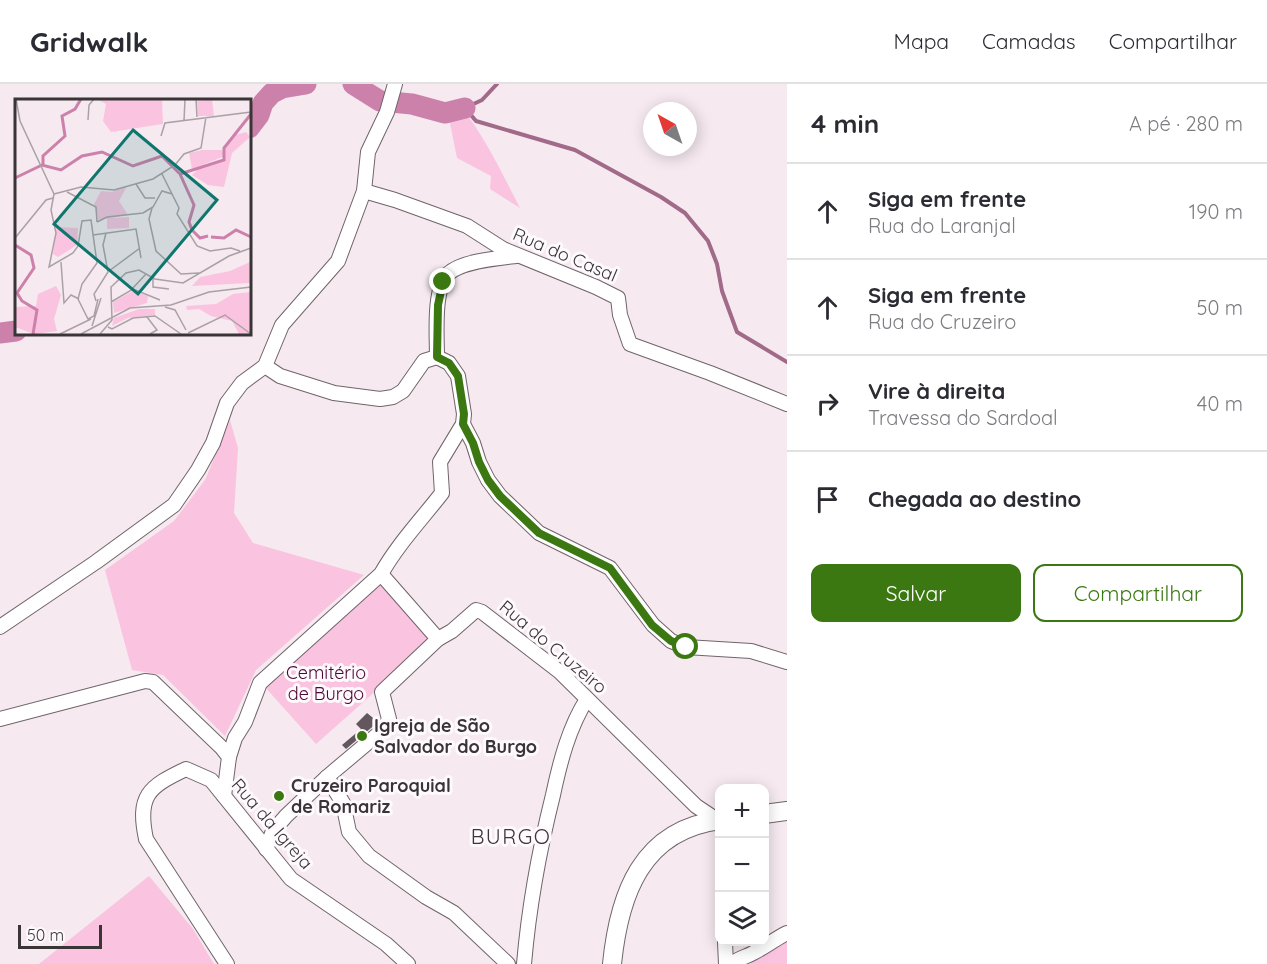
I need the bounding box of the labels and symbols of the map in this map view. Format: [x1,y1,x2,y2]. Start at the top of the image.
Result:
inset map [15,99,250,334]
north arrow [643,102,697,156]
street label: Rua do Casal [510,222,621,287]
route end [429,268,455,294]
street label: Rua do Cruzeiro [495,595,612,698]
route start [672,633,698,659]
park label: Cemitério de Burgo [286,661,366,705]
place label: Igreja de São Salvador do Burgo [374,714,537,758]
marker: Igreja de São Salvador do Burgo [355,729,369,743]
street label: Rua da Igreja [227,774,318,874]
place label: Cruzeiro Paroquial de Romariz [291,774,451,818]
marker: Cruzeiro Paroquial de Romariz [272,789,286,803]
district label: BURGO [471,823,551,849]
scale bar [18,922,102,950]

